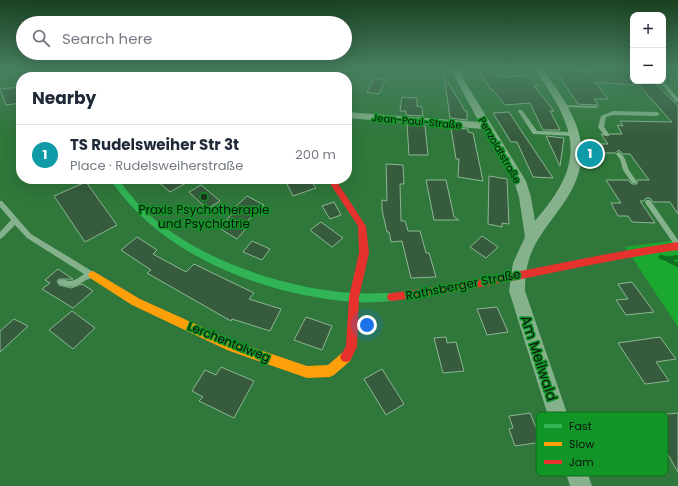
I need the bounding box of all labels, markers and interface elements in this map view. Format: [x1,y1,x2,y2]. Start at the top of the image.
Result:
map controls [630,12,666,84]
button: + [630,12,666,48]
search box [16,16,352,60]
icon: search [30,27,52,49]
text: Search here [62,28,152,49]
button: − [630,48,666,84]
text: Nearby [32,86,96,110]
street label: Jean-Paul-Straße [371,110,462,133]
street label: Penzoldtstraße [474,114,525,186]
text: TS Rudelsweiher Str 3t [70,134,239,155]
pin: 1 [577,139,603,169]
text: 1 [43,145,47,164]
text: 200 m [295,145,336,164]
text: Place · Rudelsweiherstraße [70,156,243,175]
marker: Praxis Psychotherapie und Psychiatrie [199,192,209,202]
place label: Praxis Psychotherapie und Psychiatrie [139,201,269,232]
street label: Rathsberger Straße [404,265,522,304]
street label: Am Meilwald [516,313,562,403]
your location [357,315,377,335]
street label: Lerchentalweg [185,317,273,366]
legend [536,412,668,476]
text: Fast [569,418,592,434]
text: Slow [569,436,594,452]
text: Jam [569,454,594,470]

